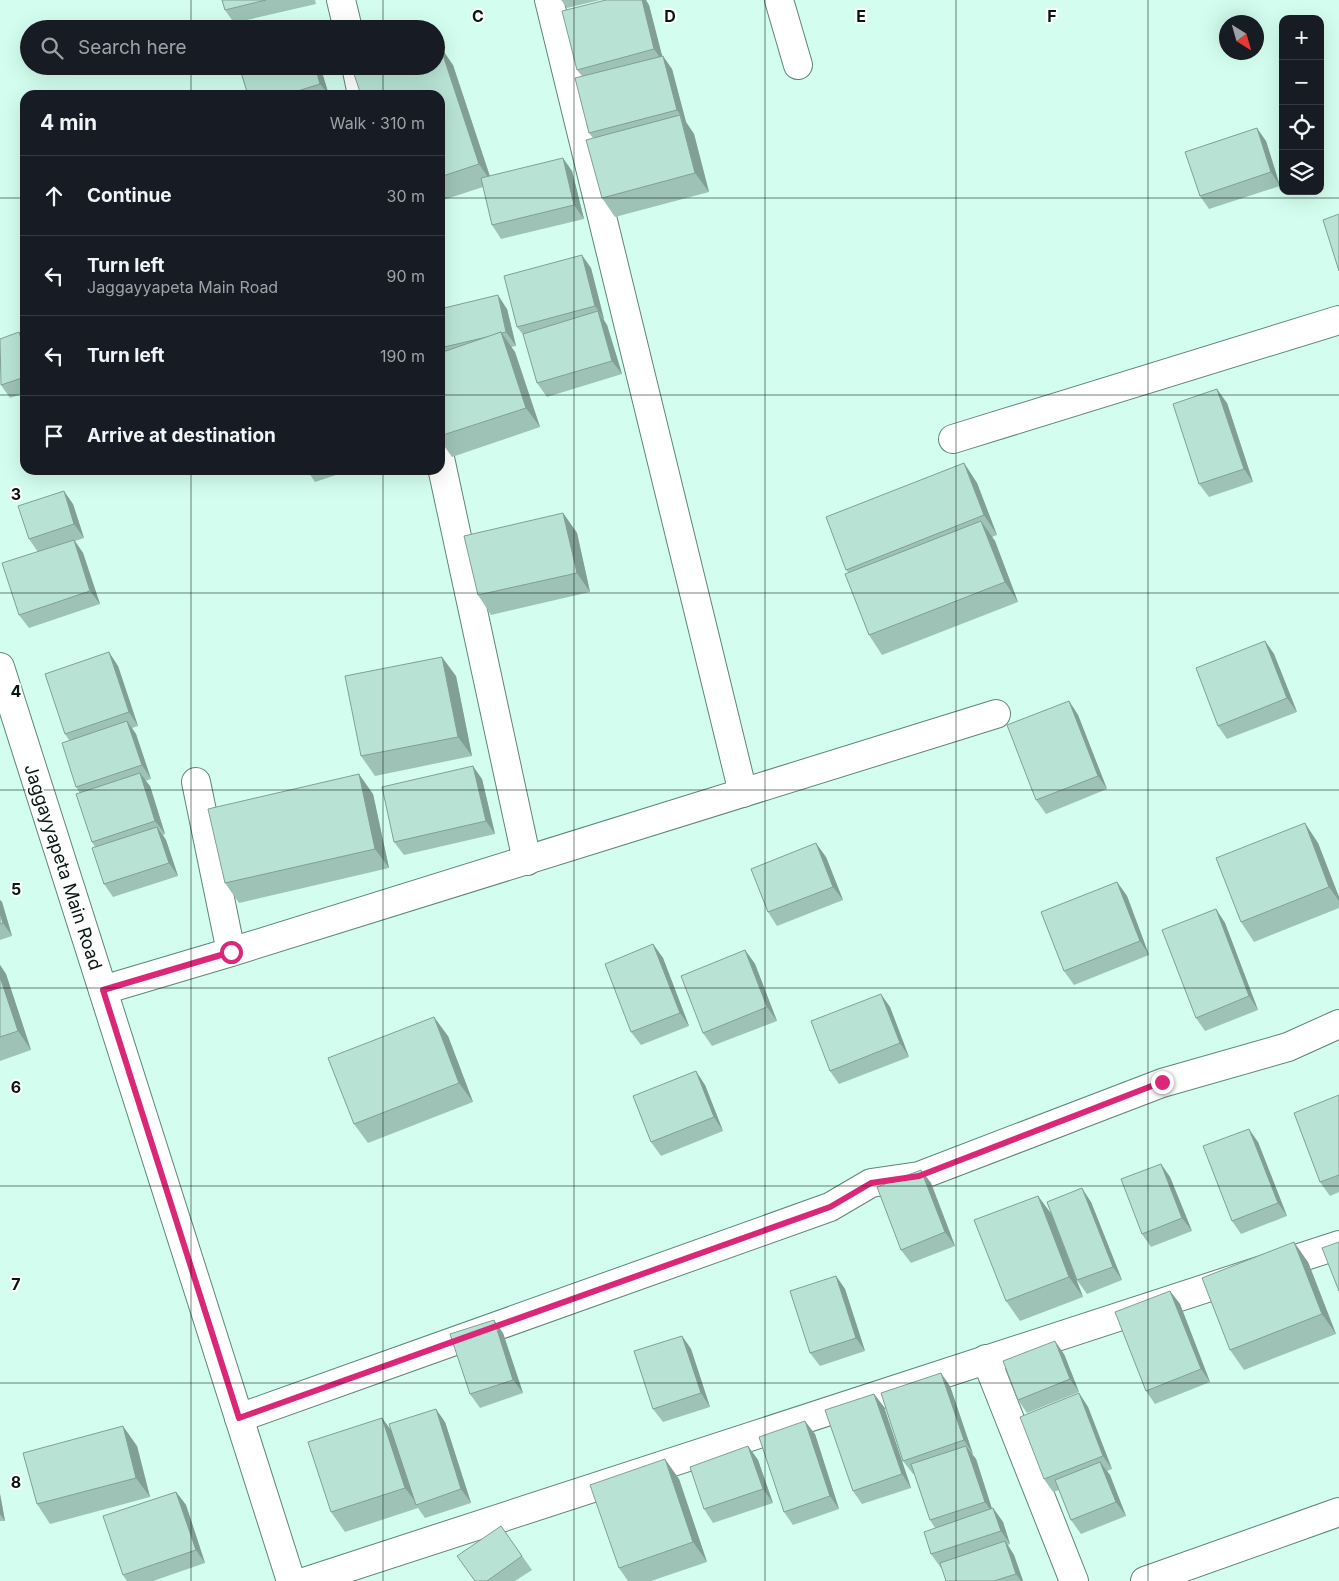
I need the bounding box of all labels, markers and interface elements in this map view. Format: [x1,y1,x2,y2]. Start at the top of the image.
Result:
text: C [472,6,484,26]
text: D [664,6,676,26]
text: E [856,6,866,26]
text: F [1047,6,1057,26]
north arrow [1219,15,1264,60]
map controls [1279,15,1324,195]
button: + [1279,15,1324,60]
search box [20,20,445,75]
icon: search [38,34,66,62]
text: Search here [78,36,187,59]
button: − [1279,60,1324,105]
button: locate [1279,105,1324,150]
text: 4 min [40,110,97,135]
text: Walk · 310 m [330,113,425,133]
button: layers [1279,150,1324,195]
icon: ahead [40,182,68,210]
text: Continue [87,184,172,207]
text: 30 m [387,186,425,206]
text: Turn left [87,254,165,277]
icon: left [40,262,68,290]
text: 90 m [386,266,425,286]
text: Jaggayyapeta Main Road [87,277,278,297]
icon: left [40,342,68,370]
text: Turn left [87,344,165,367]
text: 190 m [380,346,425,366]
icon: arrive [40,422,68,450]
text: Arrive at destination [87,424,276,447]
text: 3 [11,484,21,504]
text: 4 [11,681,22,701]
street label: Jaggayyapeta Main Road [20,761,107,972]
text: 5 [11,879,21,899]
route start [220,941,243,964]
route end [1151,1071,1174,1094]
text: 6 [11,1077,21,1097]
text: 7 [11,1274,21,1294]
text: 8 [11,1472,21,1492]

